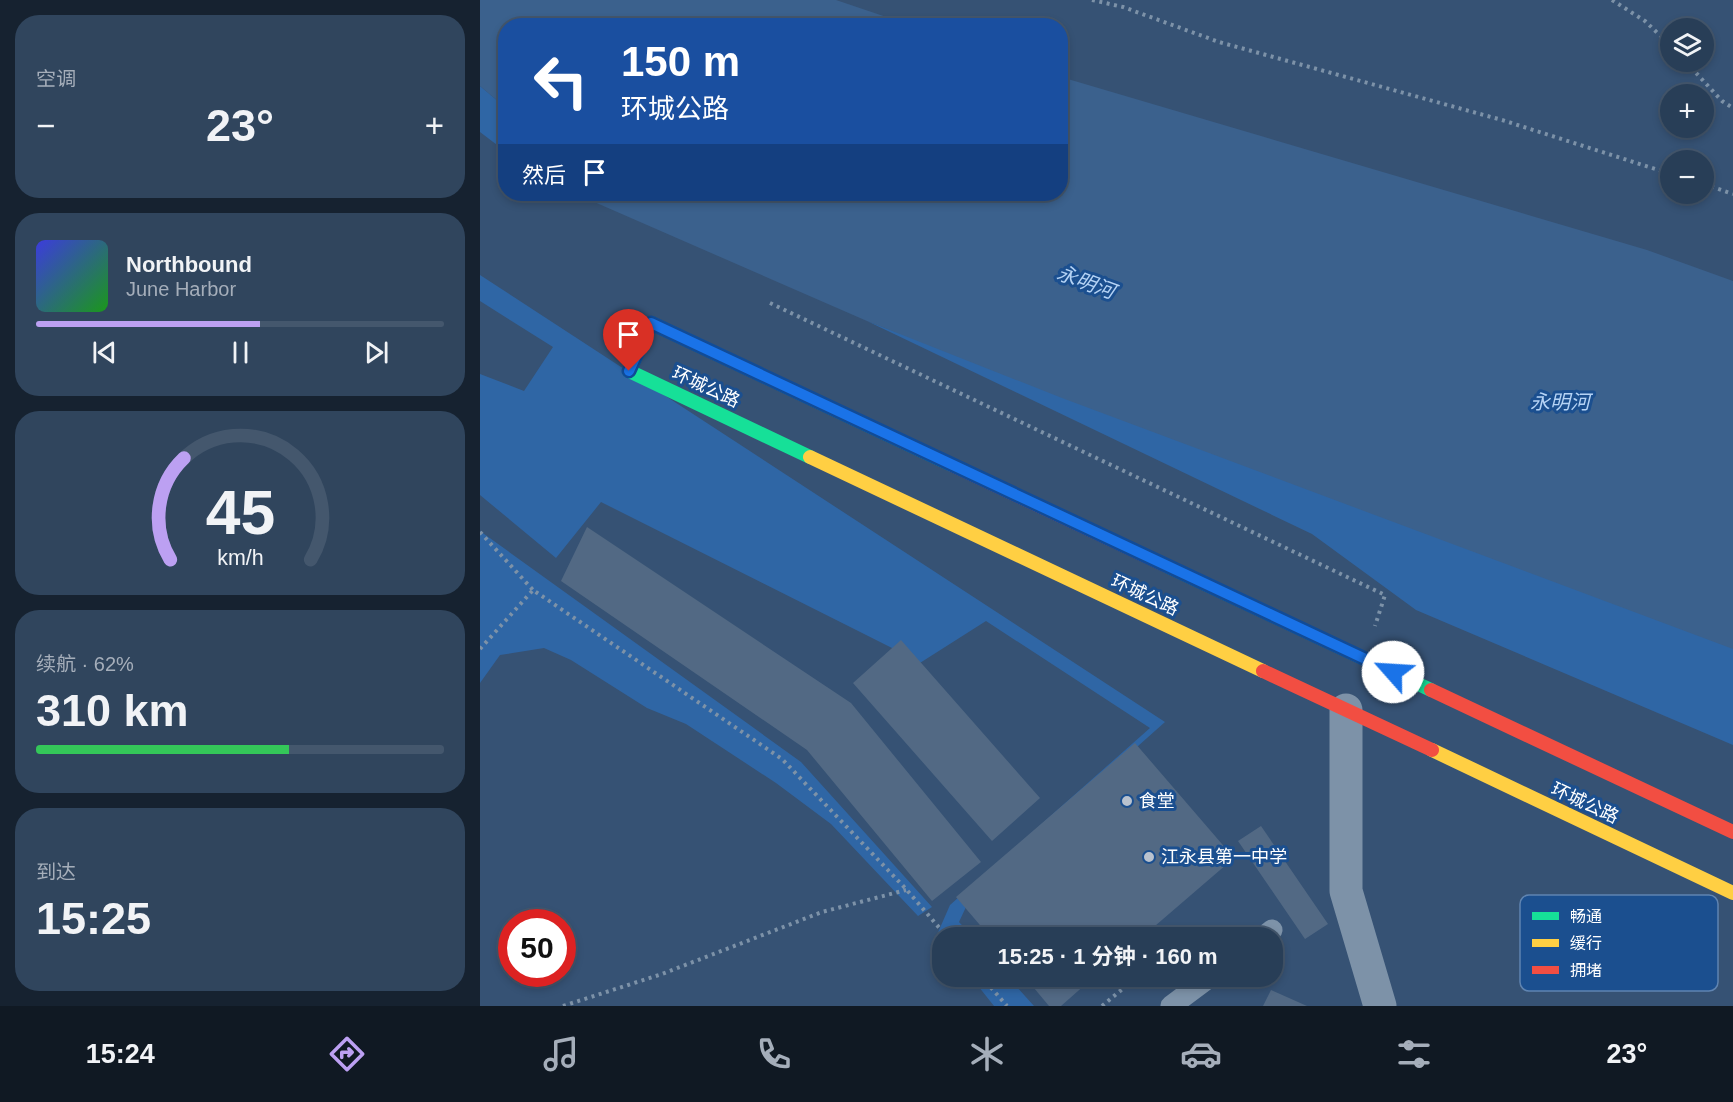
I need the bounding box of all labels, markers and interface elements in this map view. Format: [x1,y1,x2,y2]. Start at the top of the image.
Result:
map controls [1660,18,1714,204]
button: layers [1660,18,1714,72]
text: 150 m [621,38,740,85]
icon: left [522,42,600,120]
text: 空调 [36,68,76,90]
button: + [1660,84,1714,138]
text: 环城公路 [621,94,729,124]
text: 23° [206,100,274,151]
text: − [36,107,55,144]
text: + [425,107,444,144]
button: − [1660,150,1714,204]
icon: arrive [578,156,611,189]
text: 然后 [522,163,566,188]
text: Northbound [126,252,252,277]
water label: 永明河 [1054,261,1122,304]
text: June Harbor [126,278,236,300]
pin [603,309,654,371]
icon: arrive [612,318,645,351]
icon: previous [88,336,121,369]
icon: pause [224,336,257,369]
icon: next [360,336,393,369]
street label: 环城公路 [669,363,743,411]
water label: 永明河 [1530,391,1594,413]
text: 45 [205,478,275,547]
text: km/h [217,546,263,570]
street label: 环城公路 [1108,571,1182,619]
position arrow [1361,640,1425,704]
text: 续航 · 62% [36,653,134,675]
text: 310 km [36,685,189,736]
street label: 环城公路 [1548,779,1622,827]
place label: 食堂 [1139,791,1175,811]
marker: 食堂 [1120,794,1134,808]
place label: 江永县第一中学 [1161,847,1287,867]
marker: 江永县第一中学 [1142,850,1156,864]
text: 到达 [36,861,76,883]
text: 15:25 [36,893,151,944]
legend [1520,895,1718,991]
text: 畅通 [1570,908,1602,925]
speed limit sign: 50 [498,909,576,987]
text: 缓行 [1570,935,1602,952]
text: 15:25 · 1 分钟 · 160 m [997,944,1218,969]
text: 拥堵 [1570,962,1602,979]
icon: directions [326,1033,368,1075]
icon: music [540,1033,582,1075]
icon: phone [753,1033,795,1075]
icon: climate [966,1033,1008,1075]
icon: car [1180,1033,1222,1075]
icon: filters [1393,1033,1435,1075]
text: 15:24 [86,1039,155,1069]
text: 23° [1606,1039,1647,1069]

